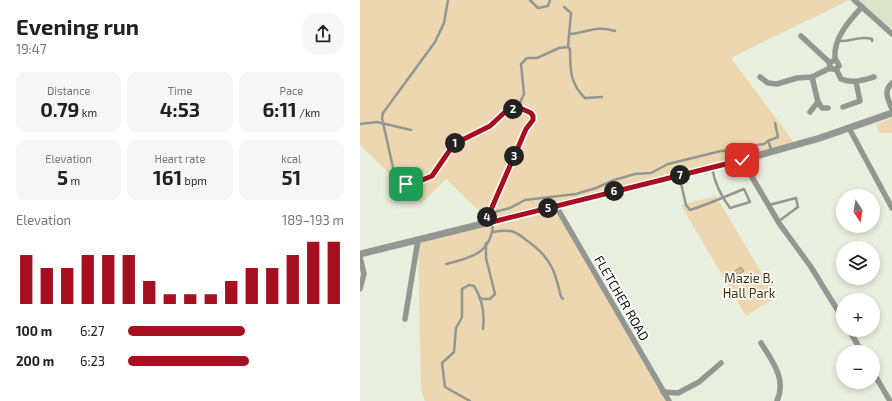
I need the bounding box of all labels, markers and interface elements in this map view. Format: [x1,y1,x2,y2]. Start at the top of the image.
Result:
text: Evening run [16,13,139,39]
button: share [302,13,344,55]
text: 19:47 [16,41,46,57]
text: Distance [47,84,90,97]
text: Time [168,84,192,97]
text: Pace [279,84,303,97]
text: 0.79 [40,97,79,121]
text: 4:53 [160,97,200,121]
text: 6:11 [263,97,297,121]
pin: 2 [503,99,523,119]
text: 2 [510,102,516,115]
text: km [79,106,97,119]
text: /km [297,106,320,119]
pin: 1 [445,133,465,153]
text: 1 [453,136,457,149]
pin [725,143,759,177]
pin: 3 [504,146,524,166]
text: 3 [511,149,517,162]
icon: check [731,149,753,171]
text: Elevation [45,152,92,165]
text: Heart rate [155,152,205,165]
text: kcal [281,152,301,165]
text: 5 [57,165,68,189]
text: 161 [153,165,182,189]
text: 51 [281,165,301,189]
pin: 7 [670,165,690,185]
pin [389,167,423,201]
text: 7 [677,168,683,181]
icon: arrive [395,173,417,195]
text: m [68,174,80,187]
text: bpm [182,174,207,187]
pin: 6 [604,181,624,201]
text: 6 [611,184,617,197]
north arrow [836,189,880,233]
map controls [836,189,880,389]
pin: 5 [538,198,558,218]
text: 5 [545,201,551,214]
pin: 4 [477,207,497,227]
text: 4 [483,210,491,223]
text: Elevation [16,212,71,228]
text: 189–193 m [282,212,344,228]
button: layers [836,241,880,285]
street label: FLETCHER ROAD [591,252,653,344]
park label: Mazie B. Hall Park [723,270,776,301]
button: + [836,293,880,337]
text: 100 m [16,323,52,339]
text: 6:27 [80,323,104,339]
button: − [836,345,880,389]
text: 200 m [16,353,54,369]
text: 6:23 [80,353,105,369]

